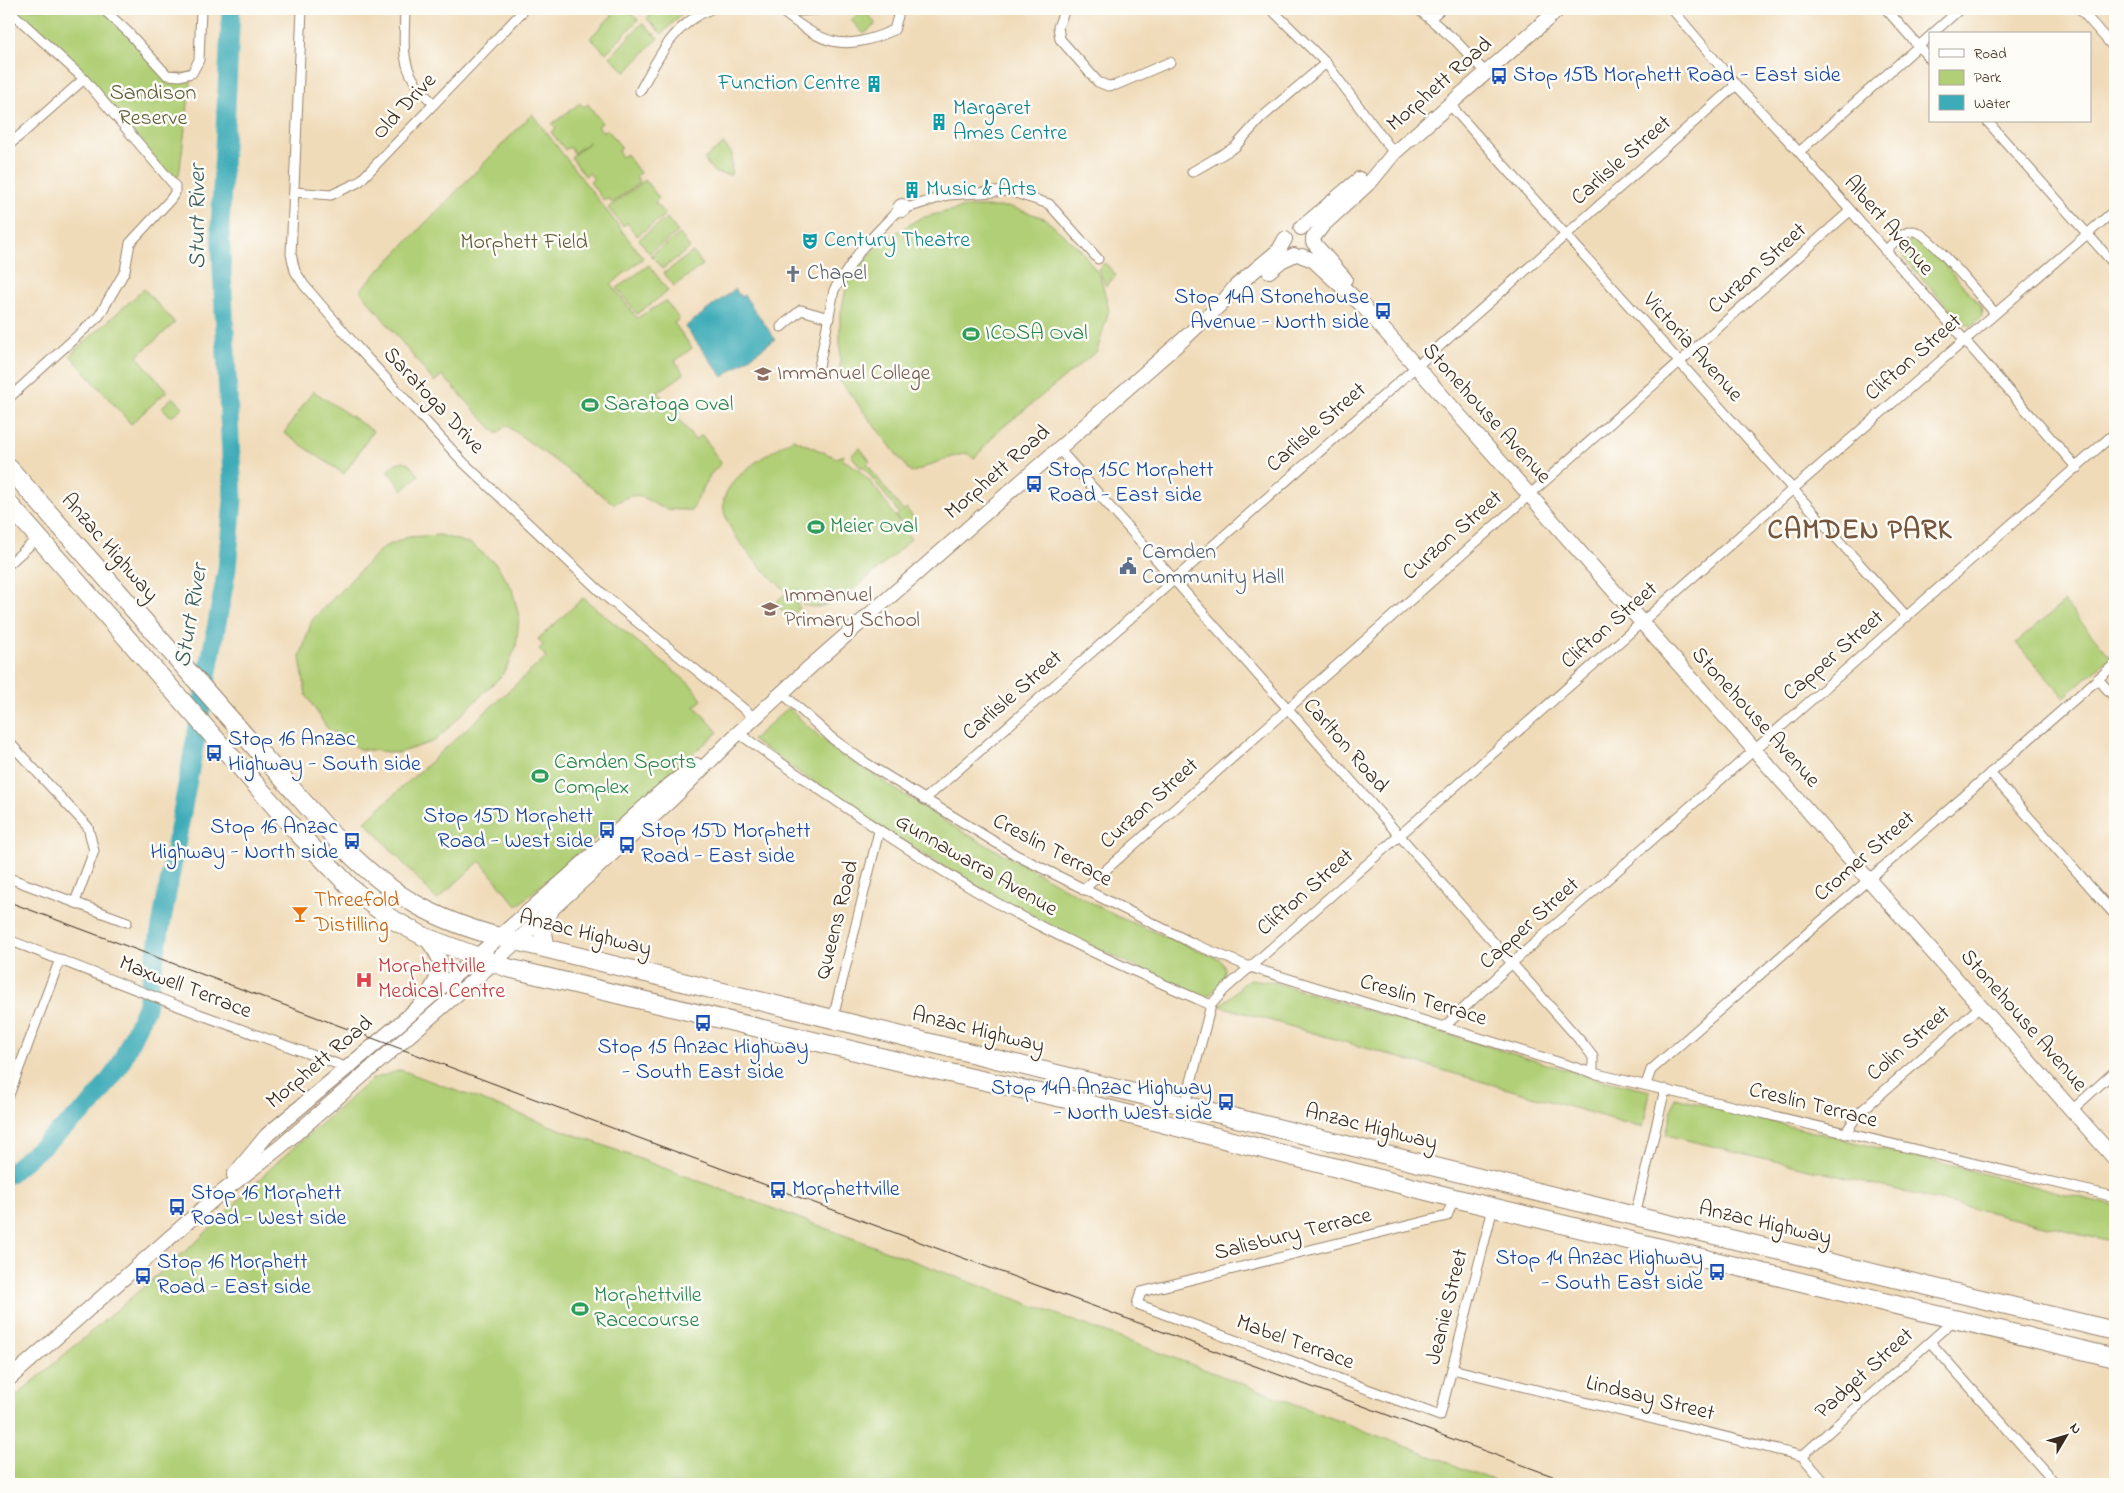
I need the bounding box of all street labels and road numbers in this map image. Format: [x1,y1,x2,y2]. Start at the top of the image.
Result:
street label: Morphett Road [1380,30,1500,140]
street label: Old Drive [365,66,445,148]
street label: Carlisle Street [1565,108,1680,214]
street label: Albert Avenue [1835,169,1941,283]
street label: Curzon Street [1701,215,1815,322]
street label: Victoria Avenue [1633,285,1750,410]
street label: Clifton Street [1858,306,1970,409]
street label: Stonehouse Avenue [1414,336,1558,492]
street label: Saratoga Drive [374,340,491,463]
street label: Carlisle Street [1260,375,1375,481]
street label: Morphett Road [938,418,1058,528]
street label: Curzon Street [1396,483,1511,589]
street label: Anzac Highway [52,486,166,610]
street label: Clifton Street [1554,574,1666,677]
street label: Capper Street [1776,602,1892,709]
street label: Stonehouse Avenue [1683,640,1827,796]
street label: Carlisle Street [956,643,1071,749]
street label: Carlton Road [1294,691,1396,801]
street label: Curzon Street [1093,750,1207,857]
street label: Cromer Street [1807,804,1923,910]
street label: Gunnawarra Avenue [889,806,1063,926]
street label: Creslin Terrace [986,806,1118,896]
street label: Clifton Street [1250,841,1362,944]
street label: Queens Road [808,857,868,983]
street label: Capper Street [1473,870,1588,978]
street label: Anzac Highway [515,902,655,967]
street label: Stonehouse Avenue [1952,942,2094,1100]
street label: Maxwell Terrace [114,948,256,1028]
street label: Creslin Terrace [1355,966,1491,1036]
street label: Colin Street [1860,998,1959,1090]
street label: Anzac Highway [908,999,1048,1064]
street label: Morphett Road [259,1009,381,1117]
street label: Creslin Terrace [1745,1075,1881,1137]
street label: Anzac Highway [1301,1096,1441,1161]
street label: Anzac Highway [1695,1193,1835,1256]
street label: Salisbury Terrace [1211,1200,1375,1271]
street label: Jeanie Street [1418,1245,1478,1368]
street label: Mabel Terrace [1231,1307,1359,1379]
street label: Padget Street [1808,1320,1923,1428]
street label: Lindsay Street [1582,1368,1718,1432]

